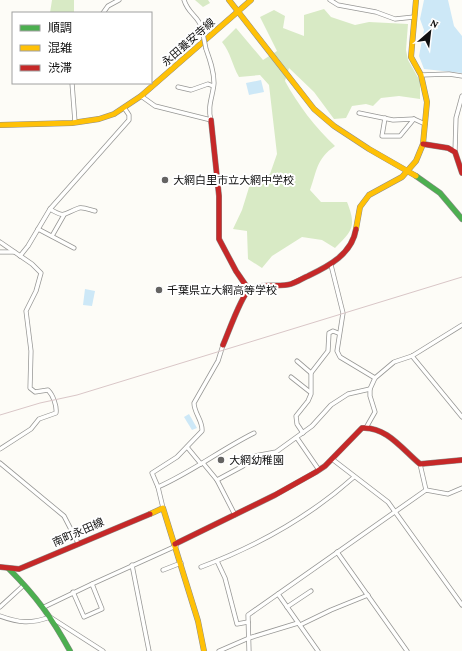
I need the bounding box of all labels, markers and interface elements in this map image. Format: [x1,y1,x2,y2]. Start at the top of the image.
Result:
legend [12,12,152,84]
north arrow [410,12,450,52]
street label: 永田養安寺線 [159,16,217,68]
text: N [429,16,441,30]
text: 順調 [48,21,72,35]
text: 混雑 [48,41,72,55]
text: 渋滞 [48,61,72,75]
place label: 大網白里市立大網中学校 [173,174,294,186]
marker: 大網白里市立大網中学校 [160,175,170,185]
place label: 千葉県立大網高等学校 [167,284,277,296]
marker: 千葉県立大網高等学校 [154,285,164,295]
place label: 大網幼稚園 [229,454,284,466]
marker: 大網幼稚園 [216,455,226,465]
street label: 南町永田線 [50,515,106,549]

